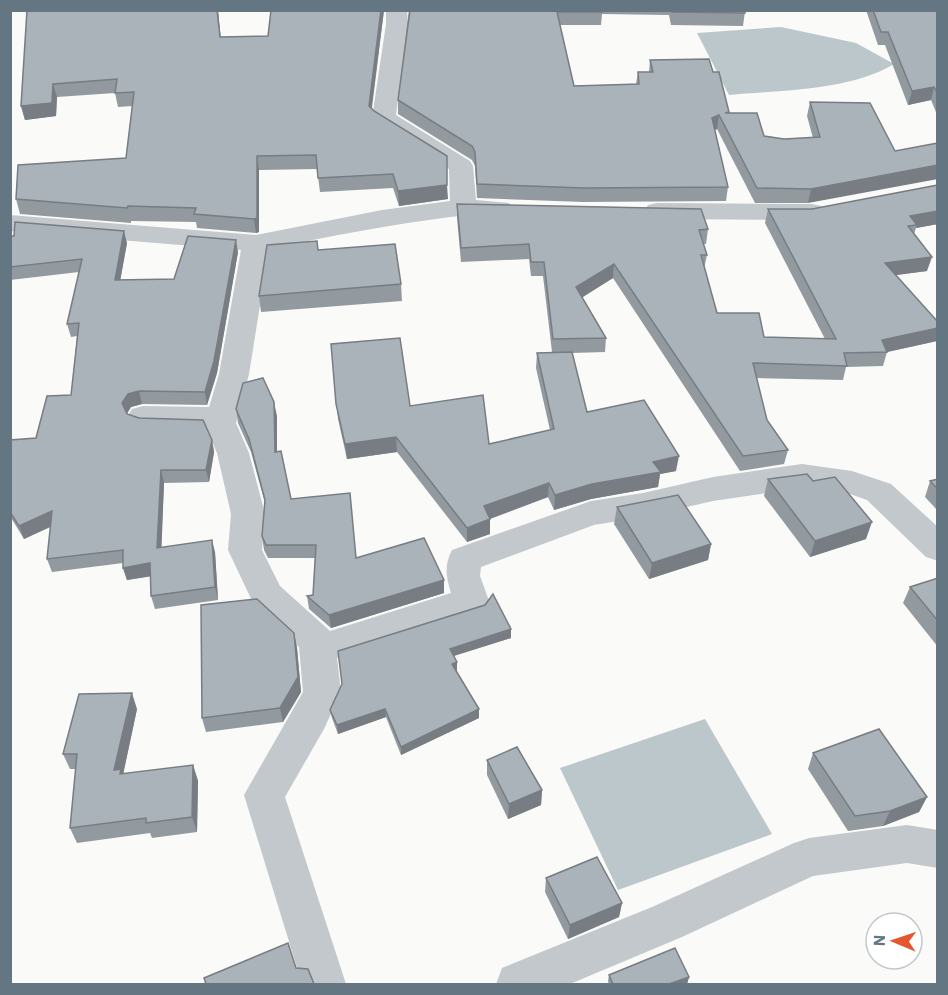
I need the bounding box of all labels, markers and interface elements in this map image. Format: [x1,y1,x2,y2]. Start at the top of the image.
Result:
north arrow [864,911,924,971]
text: N [869,934,889,947]

